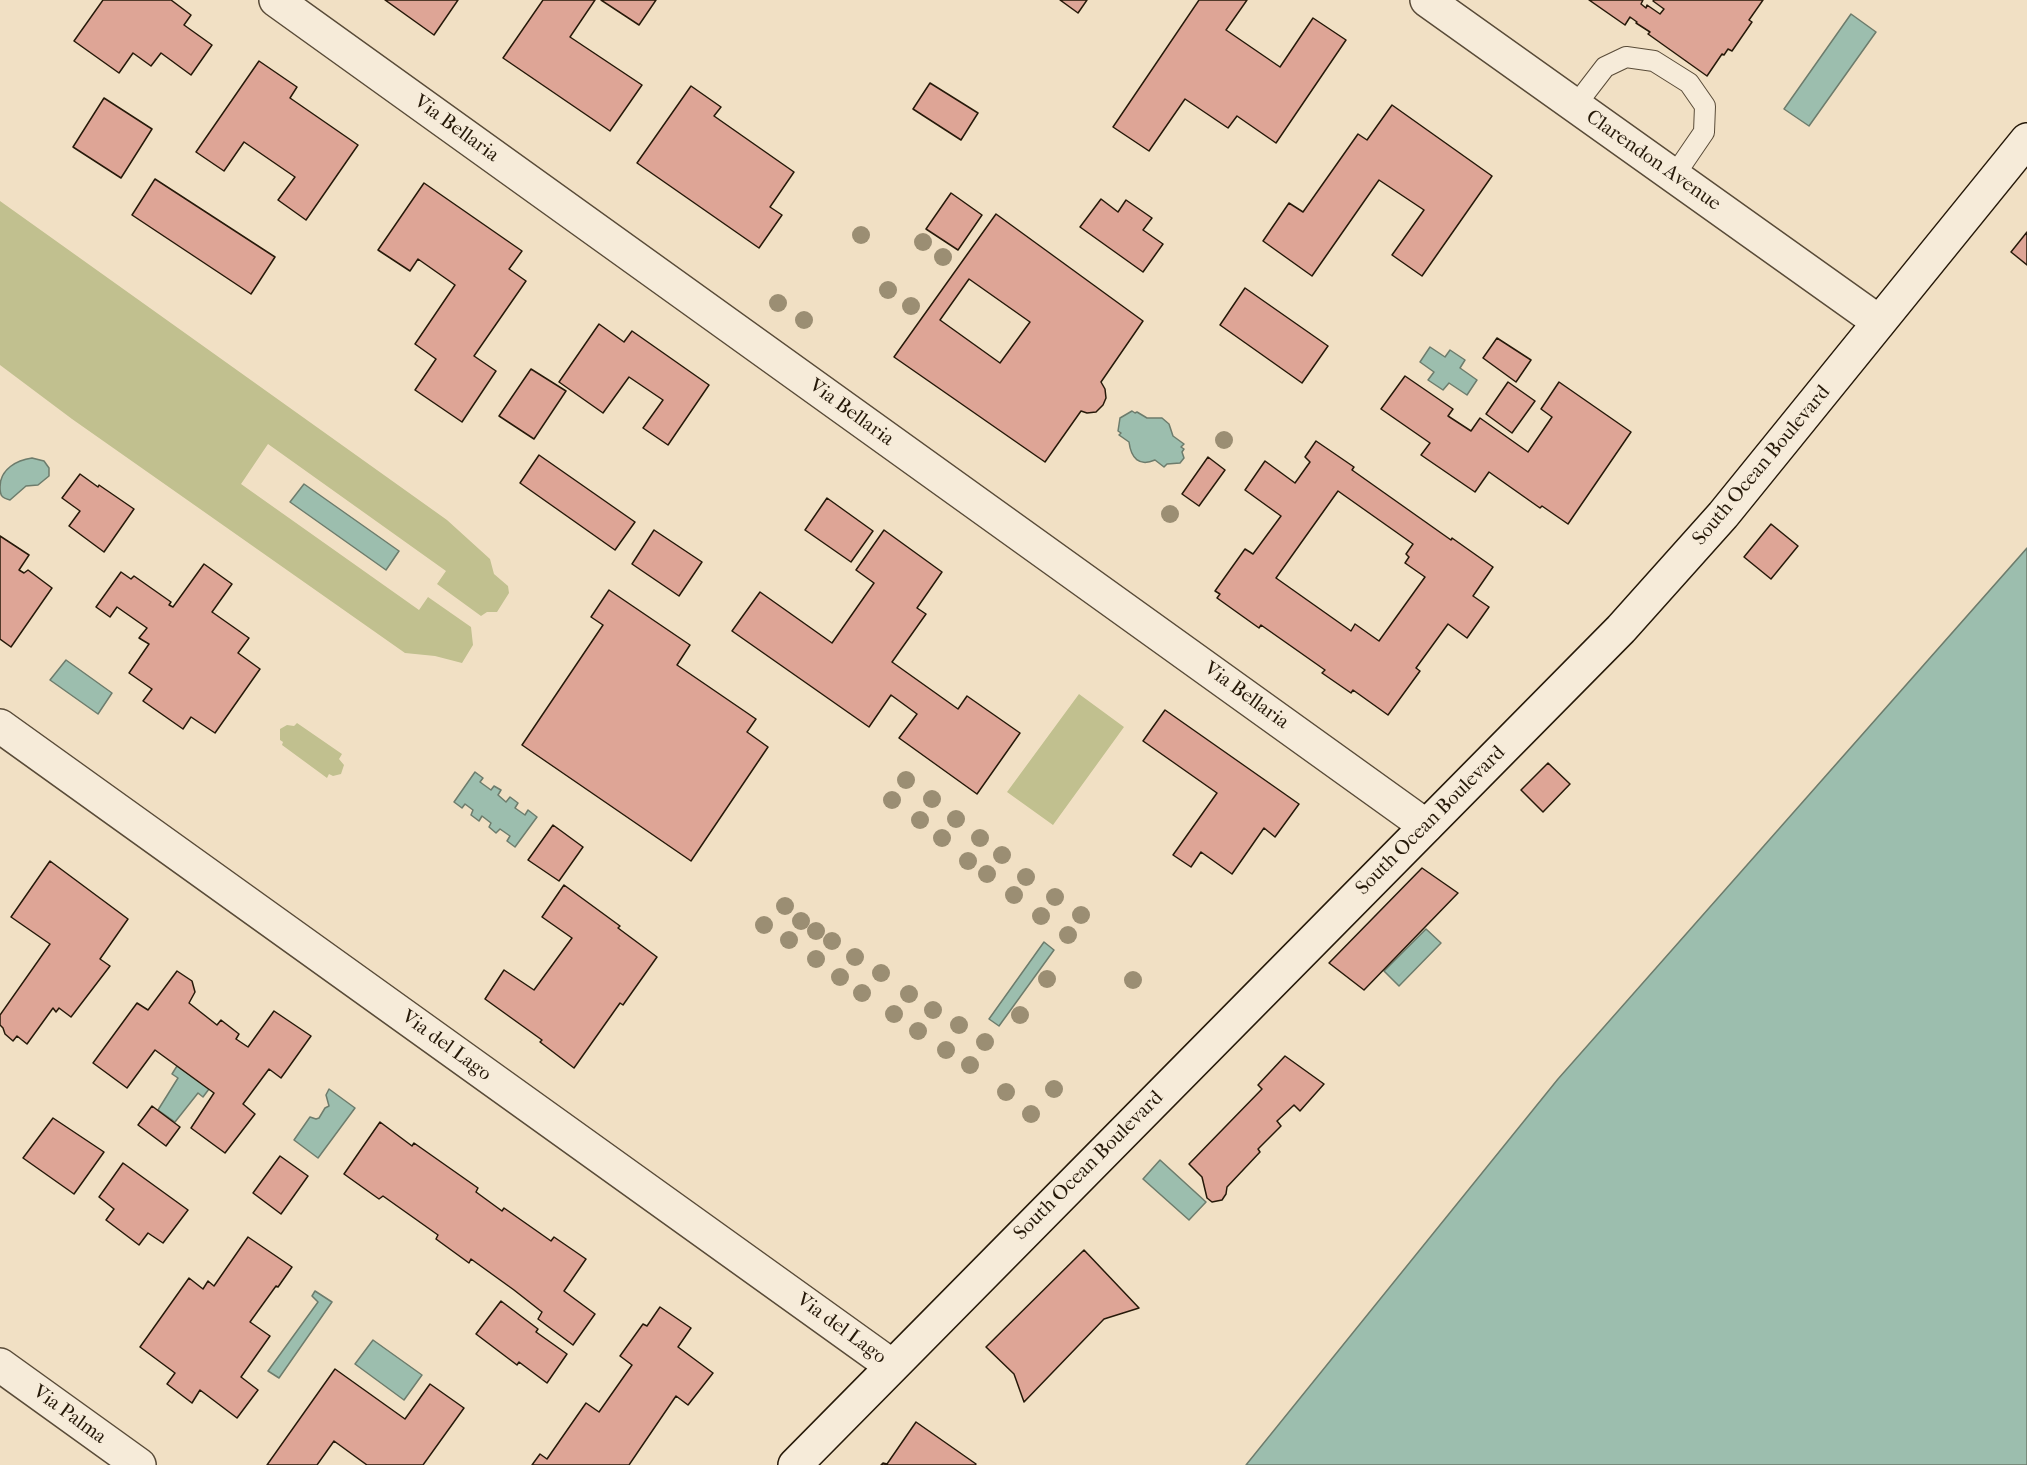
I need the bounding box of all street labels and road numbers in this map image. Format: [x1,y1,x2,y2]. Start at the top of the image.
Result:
street label: Via Bellaria [409,90,503,168]
street label: Clarendon Avenue [1581,105,1725,217]
street label: Via Bellaria [804,374,898,452]
street label: South Ocean Boulevard [1688,381,1836,551]
street label: Via Bellaria [1199,657,1293,735]
street label: South Ocean Boulevard [1351,741,1511,901]
street label: Via del Lago [396,1005,496,1087]
street label: South Ocean Boulevard [1009,1086,1169,1246]
street label: Via del Lago [791,1288,891,1370]
street label: Via Palma [28,1380,110,1450]

